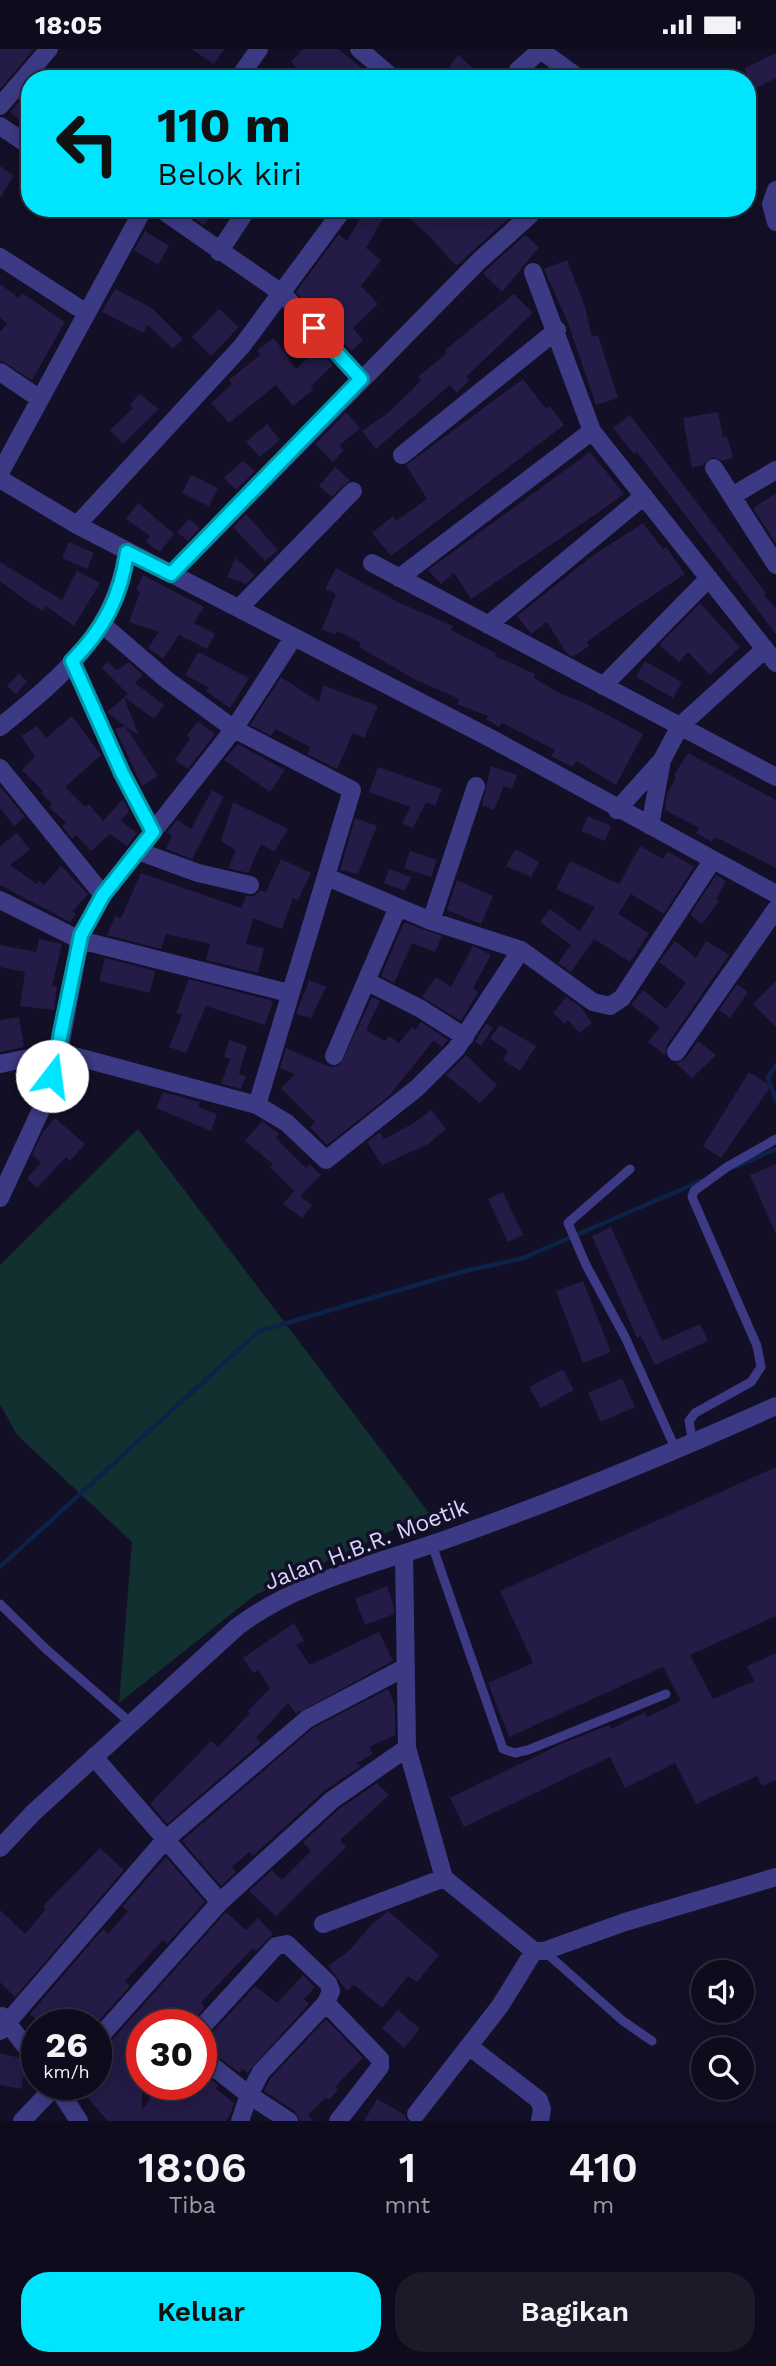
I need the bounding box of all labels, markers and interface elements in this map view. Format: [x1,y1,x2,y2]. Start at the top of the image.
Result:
text: 18:05 [35,10,102,40]
text: 110 m [157,96,291,154]
icon: left [42,98,133,189]
text: Belok kiri [157,155,302,193]
pin [284,298,344,358]
icon: arrive [295,309,333,347]
position arrow [15,1039,89,1113]
street label: Jalan H.B.R. Moetik [260,1493,472,1596]
map controls [691,1960,754,2100]
button: sound [691,1960,754,2023]
speed limit sign: 30 [126,2009,217,2100]
text: 26 [45,2024,88,2066]
button: search [691,2037,754,2100]
text: km/h [43,2061,90,2082]
text: 18:06 [138,2143,247,2192]
text: 1 [399,2143,416,2192]
text: 410 [568,2143,638,2192]
text: Tiba [169,2192,216,2219]
text: mnt [385,2192,430,2219]
text: m [592,2192,614,2219]
button: Keluar [21,2272,381,2352]
button: Bagikan [395,2272,755,2352]

